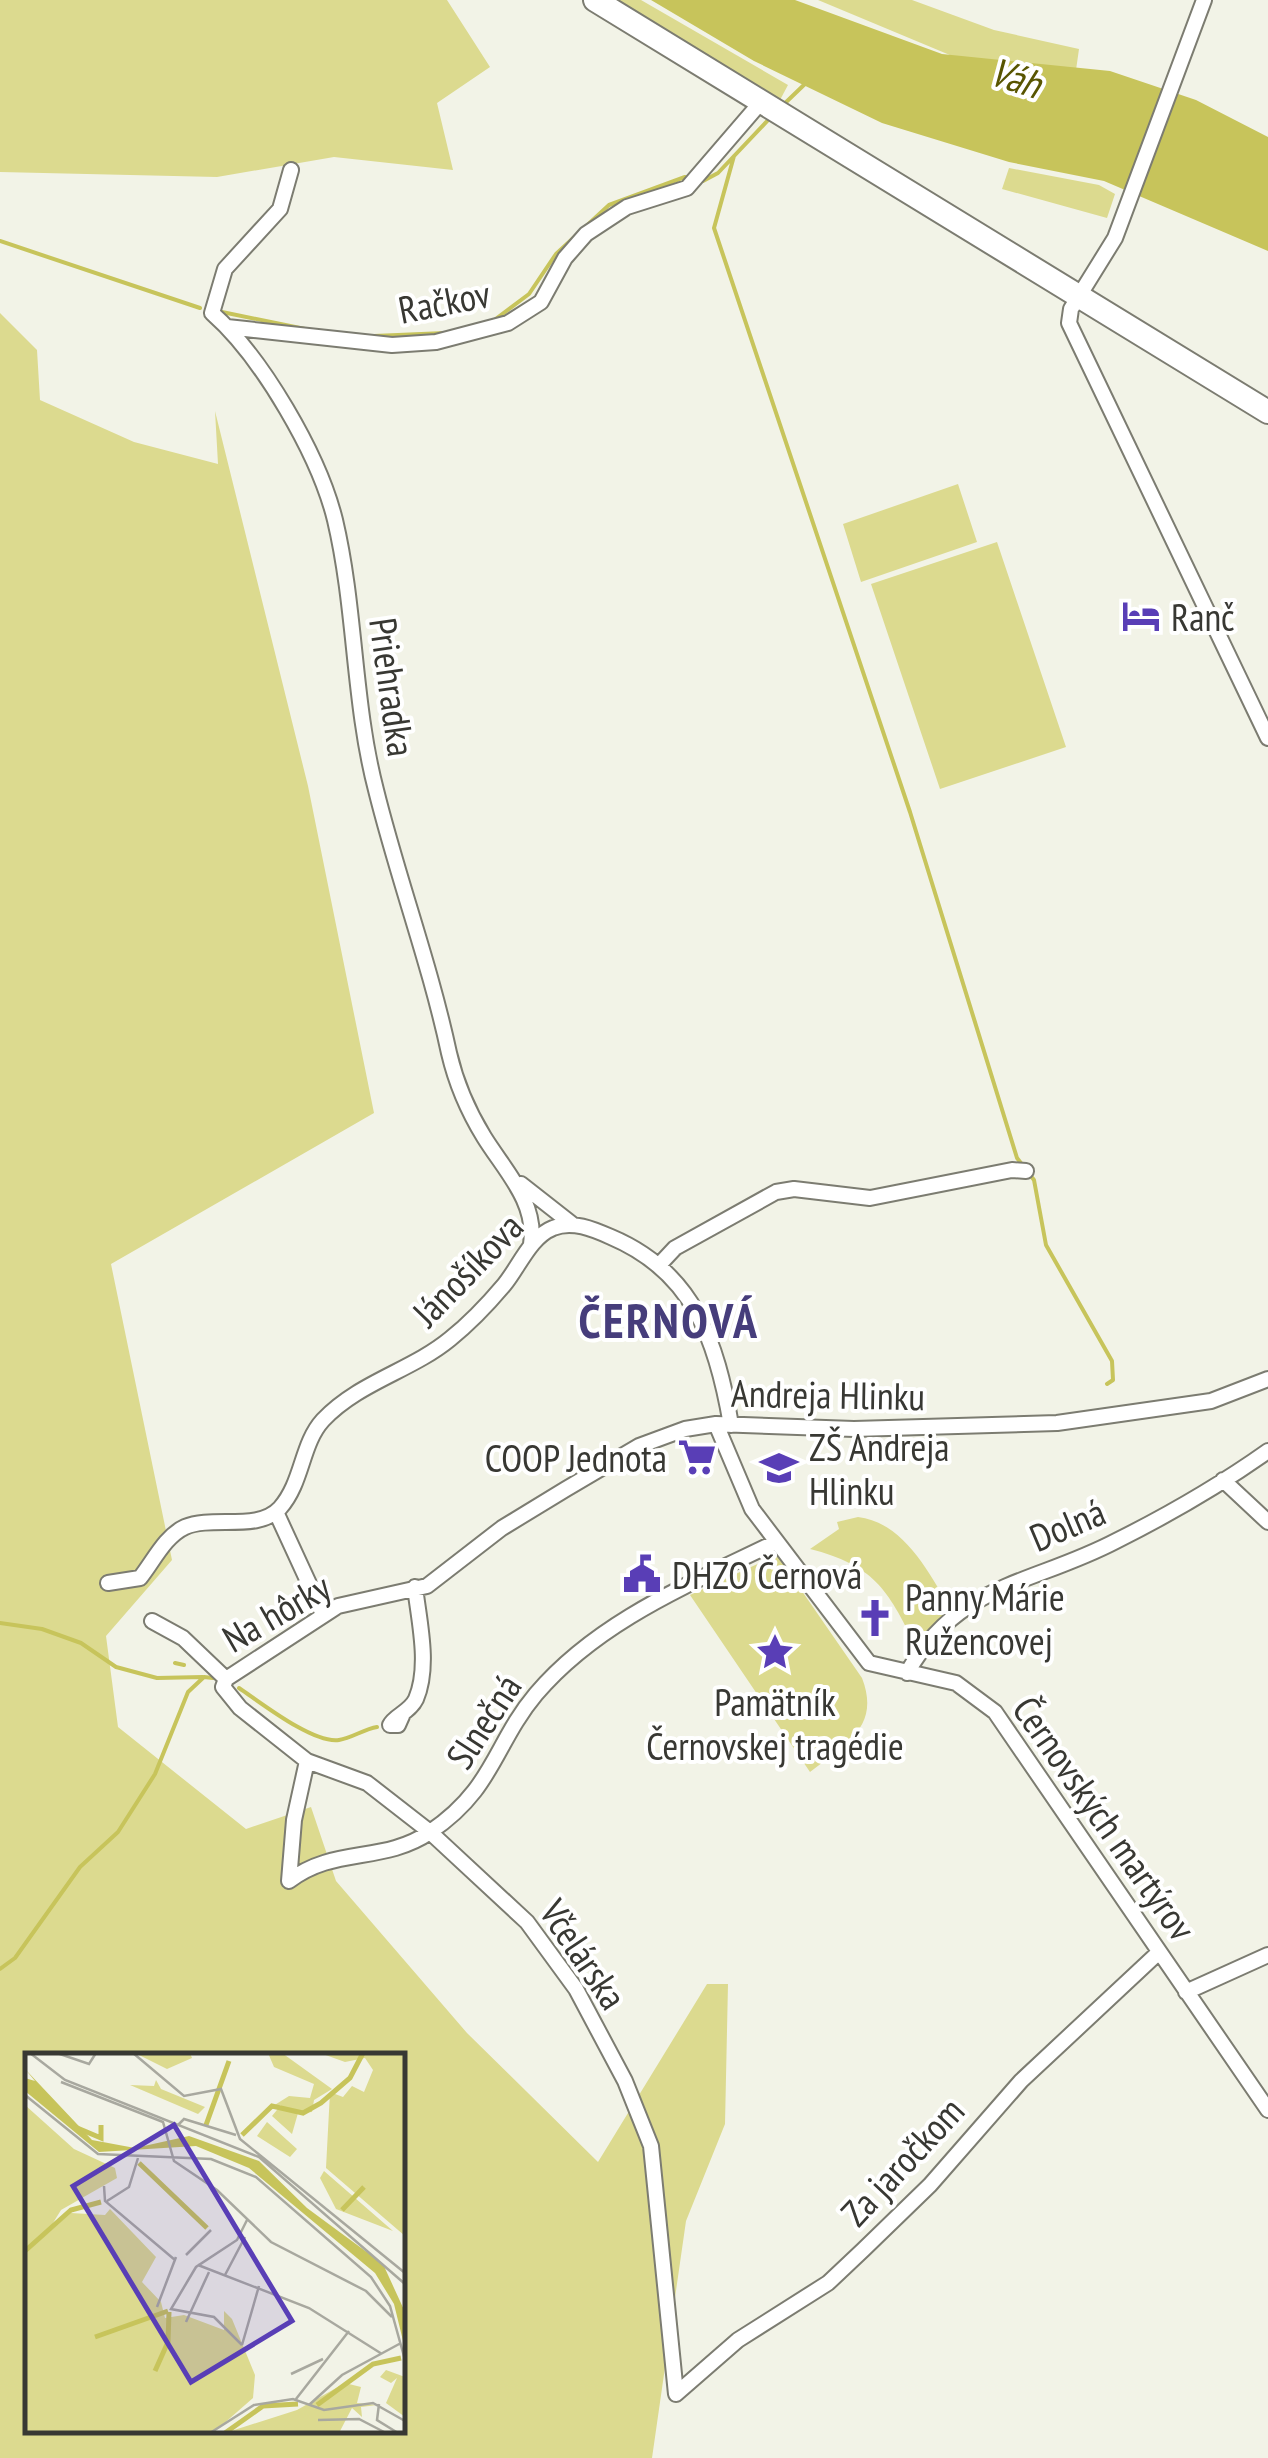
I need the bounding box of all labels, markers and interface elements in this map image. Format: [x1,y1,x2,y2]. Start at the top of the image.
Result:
water label: Váh [984,44,1050,110]
street label: Račkov [394,268,494,334]
place label: Ranč [1171,592,1235,641]
hotel icon: Ranč [1120,595,1162,637]
street label: Priehradka [359,615,427,759]
street label: Jánošíkova [400,1202,533,1337]
district label: ČERNOVÁ [579,1289,759,1351]
street label: Andreja Hlinku [731,1368,925,1420]
place label: ZŠ Andreja Hlinku [809,1422,950,1515]
place label: COOP Jednota [485,1433,667,1482]
supermarket icon: COOP Jednota [676,1436,718,1478]
school or university icon: ZŠ Andreja Hlinku [758,1447,800,1489]
street label: Dolná [1022,1486,1112,1562]
place label: DHZO Černová [672,1550,862,1599]
public building icon: DHZO Černová [621,1553,663,1595]
street label: Na hôrky [213,1561,339,1662]
place label: Panny Márie Ružencovej [905,1572,1065,1665]
church icon: Panny Márie Ružencovej [854,1597,896,1639]
place icon: Pamätník Černovskej tragédie [754,1631,796,1673]
street label: Slnečná [435,1665,531,1777]
place label: Pamätník Černovskej tragédie [646,1677,904,1770]
street label: Černovských martýrov [1003,1686,1208,1950]
street label: Včelárska [529,1889,638,2018]
inset map [25,2053,405,2433]
street label: Za jaročkom [830,2086,974,2236]

